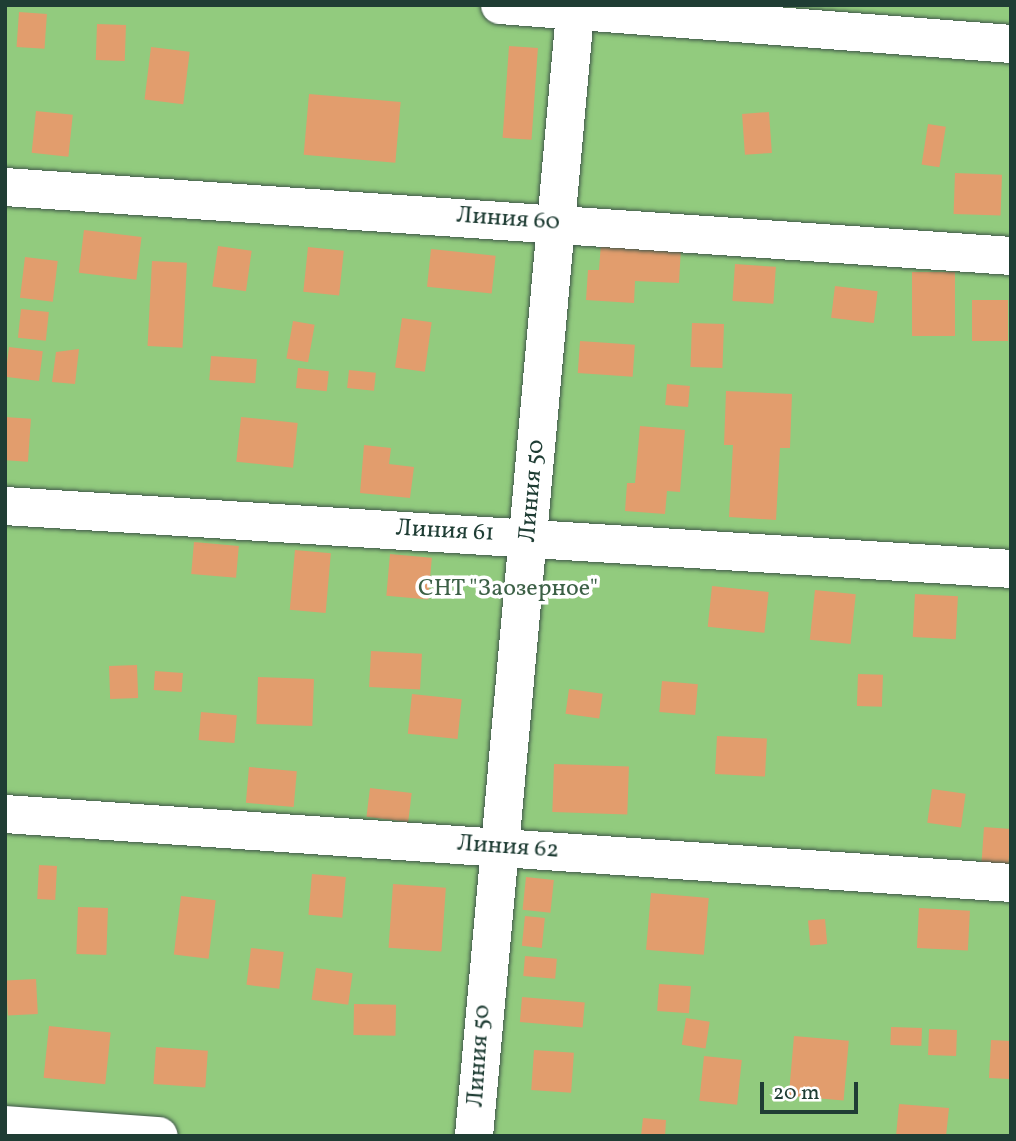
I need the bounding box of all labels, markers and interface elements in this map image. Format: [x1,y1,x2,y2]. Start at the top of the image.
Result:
street label: Линия 60 [455,202,561,238]
street label: Линия 50 [514,439,552,543]
street label: Линия 61 [395,515,495,549]
park label: СНТ "Заозерное" [418,576,598,604]
street label: Линия 62 [456,830,560,866]
street label: Линия 50 [462,1004,498,1108]
scale bar [764,1068,862,1112]
text: 20 m [773,1079,819,1108]

